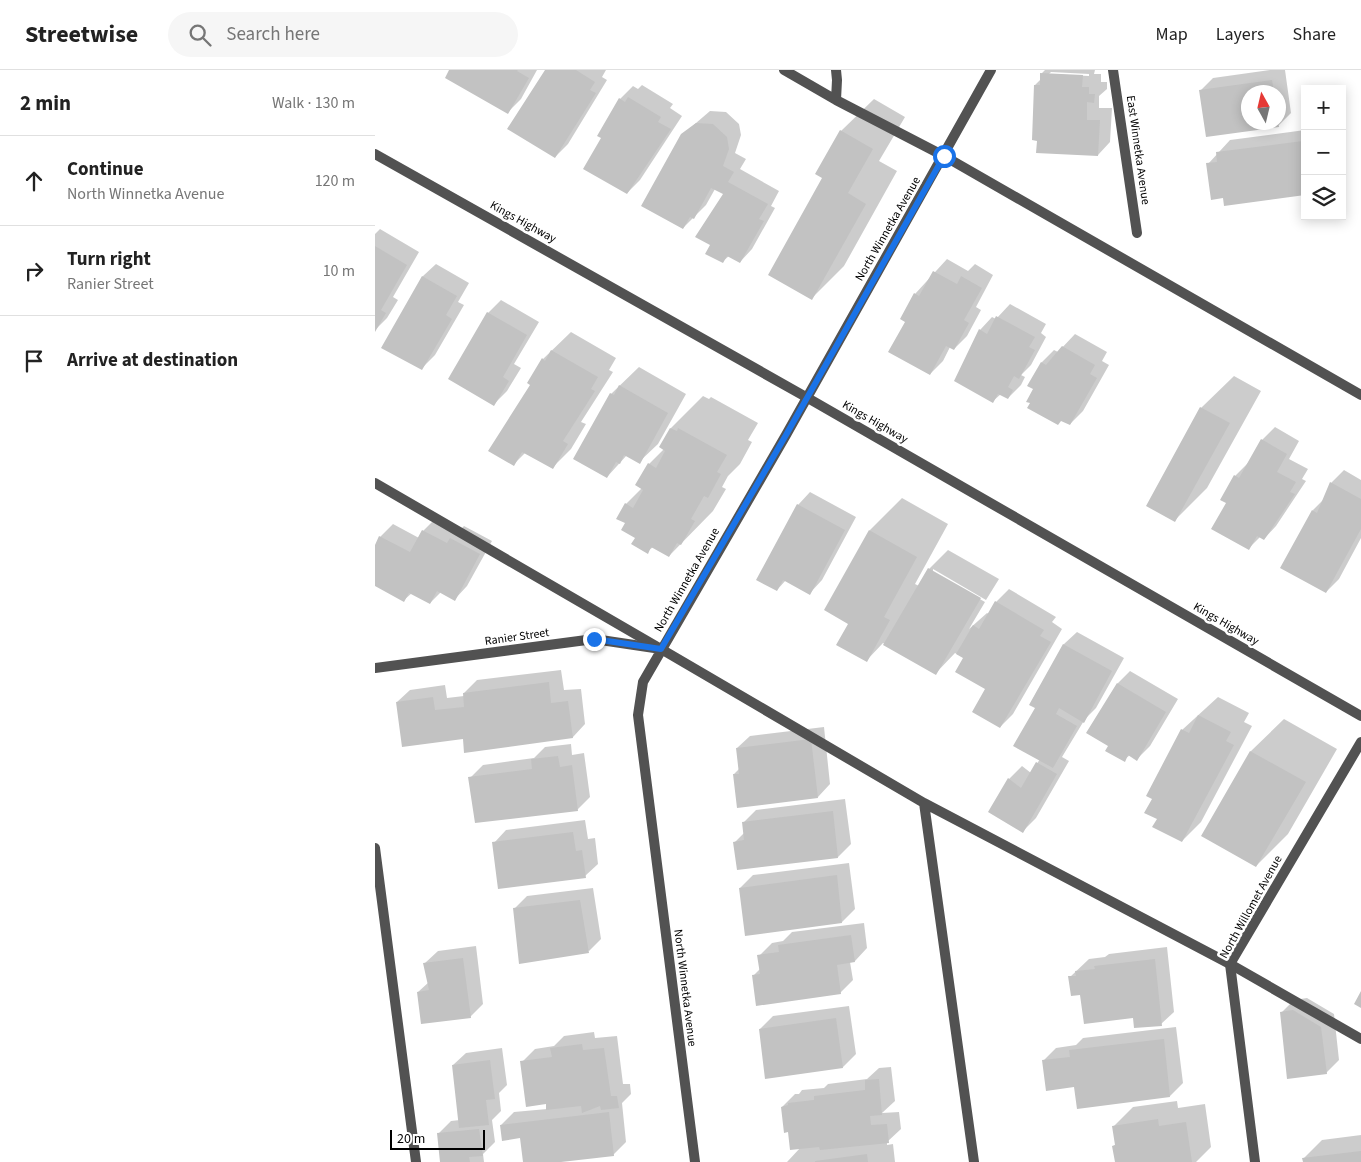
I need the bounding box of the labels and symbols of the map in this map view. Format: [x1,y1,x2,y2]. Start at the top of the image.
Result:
north arrow [1241,85,1286,130]
street label: East Winnetka Avenue [1122,94,1154,206]
route start [933,145,956,168]
street label: North Winnetka Avenue [851,174,925,284]
street label: Kings Highway [487,197,560,247]
street label: Kings Highway [839,396,911,448]
street label: North Winnetka Avenue [650,525,724,635]
street label: Kings Highway [1190,598,1262,650]
street label: Ranier Street [484,624,550,650]
route end [583,628,606,651]
street label: North Willomet Avenue [1216,852,1286,962]
street label: North Winnetka Avenue [669,928,701,1048]
scale bar [390,1127,485,1150]

